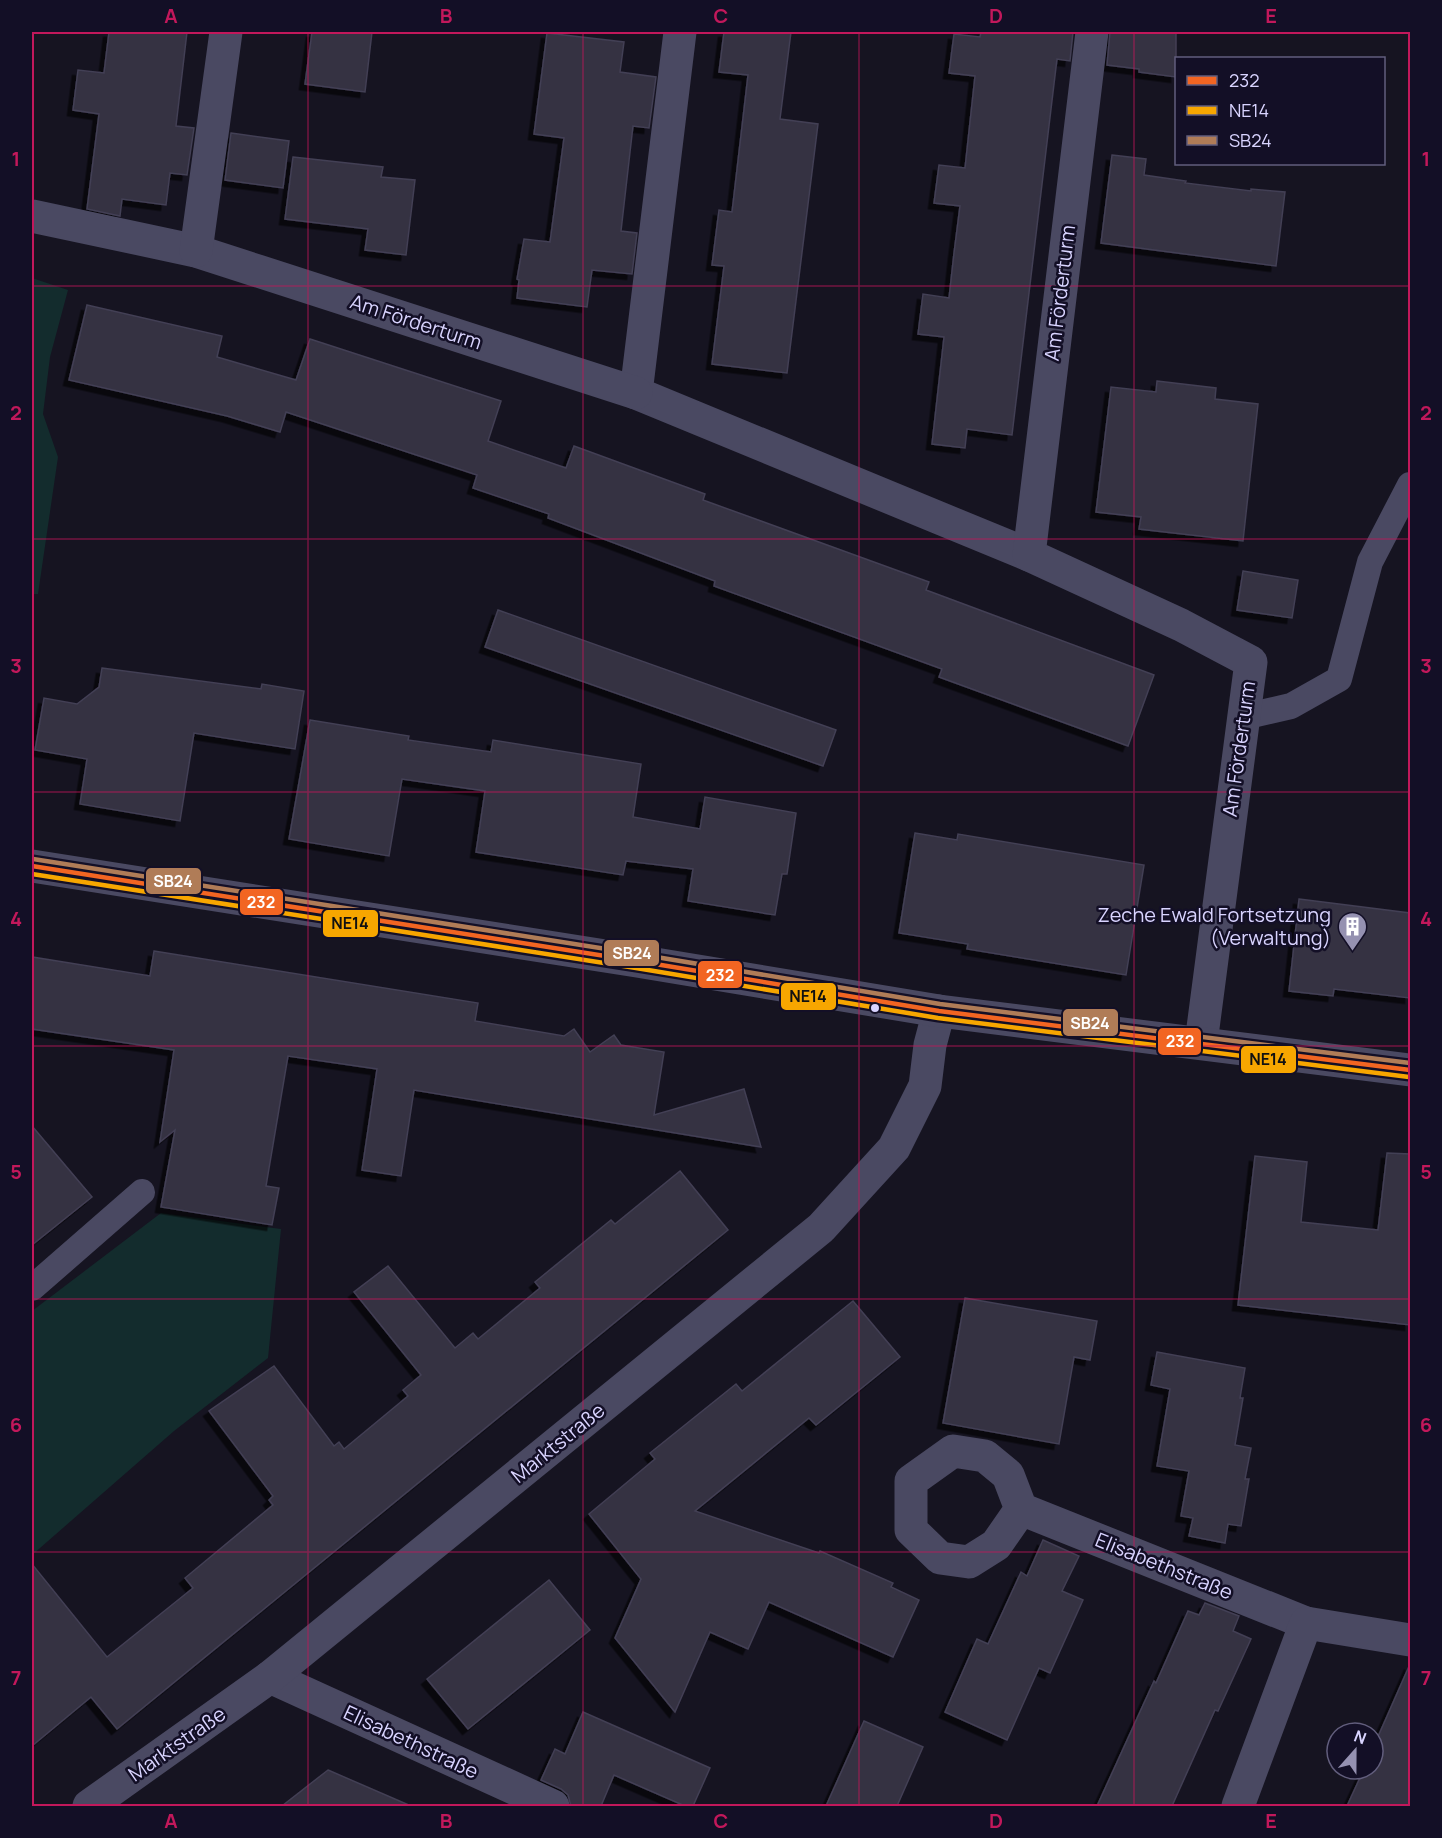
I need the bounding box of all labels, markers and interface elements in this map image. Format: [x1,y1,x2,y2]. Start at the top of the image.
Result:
text: A [164,2,178,29]
text: B [440,2,453,29]
text: C [714,2,728,29]
text: D [989,2,1003,29]
text: E [1265,2,1277,29]
legend [1175,57,1385,165]
text: 232 [1229,68,1259,92]
text: NE14 [1229,98,1269,122]
text: SB24 [1229,128,1272,152]
text: 1 [12,145,20,172]
text: 1 [1422,145,1430,172]
street label: Am Förderturm [1038,223,1081,363]
street label: Am Förderturm [347,288,486,356]
text: 2 [10,399,22,426]
text: 2 [1420,399,1432,426]
text: 3 [10,652,22,679]
text: 3 [1420,652,1432,679]
street label: Am Förderturm [1216,679,1261,819]
line badge: SB24 [145,867,202,895]
text: SB24 [153,870,193,892]
line badge: 232 [239,888,284,916]
text: 232 [247,891,275,913]
place label: Zeche Ewald Fortsetzung (Verwaltung) [1097,901,1331,951]
text: 4 [10,905,22,932]
text: 4 [1420,905,1432,932]
line badge: NE14 [322,909,379,938]
building icon: Zeche Ewald Fortsetzung (Verwaltung) [1336,910,1368,952]
text: NE14 [331,912,369,934]
line badge: SB24 [603,939,660,967]
text: SB24 [612,942,652,964]
line badge: 232 [697,960,743,989]
text: 232 [706,964,734,986]
line badge: NE14 [780,982,837,1011]
text: NE14 [789,985,827,1007]
unlabelled marker [869,1002,881,1014]
line badge: SB24 [1062,1008,1119,1037]
text: SB24 [1070,1012,1110,1034]
line badge: 232 [1157,1027,1202,1056]
text: 232 [1166,1030,1194,1052]
line badge: NE14 [1240,1045,1297,1074]
text: NE14 [1249,1048,1287,1070]
text: 5 [10,1158,22,1185]
text: 5 [1420,1158,1432,1185]
street label: Marktstraße [505,1397,610,1489]
text: 6 [10,1411,22,1438]
text: 6 [1420,1411,1432,1438]
street label: Elisabethstraße [1092,1526,1237,1605]
text: 7 [11,1664,21,1691]
text: 7 [1421,1664,1431,1691]
street label: Elisabethstraße [339,1698,483,1785]
street label: Marktstraße [123,1700,231,1787]
north arrow [1325,1721,1385,1781]
text: N [1351,1725,1370,1749]
text: A [164,1807,178,1834]
text: B [440,1807,453,1834]
text: C [714,1807,728,1834]
text: D [989,1807,1003,1834]
text: E [1265,1807,1277,1834]

